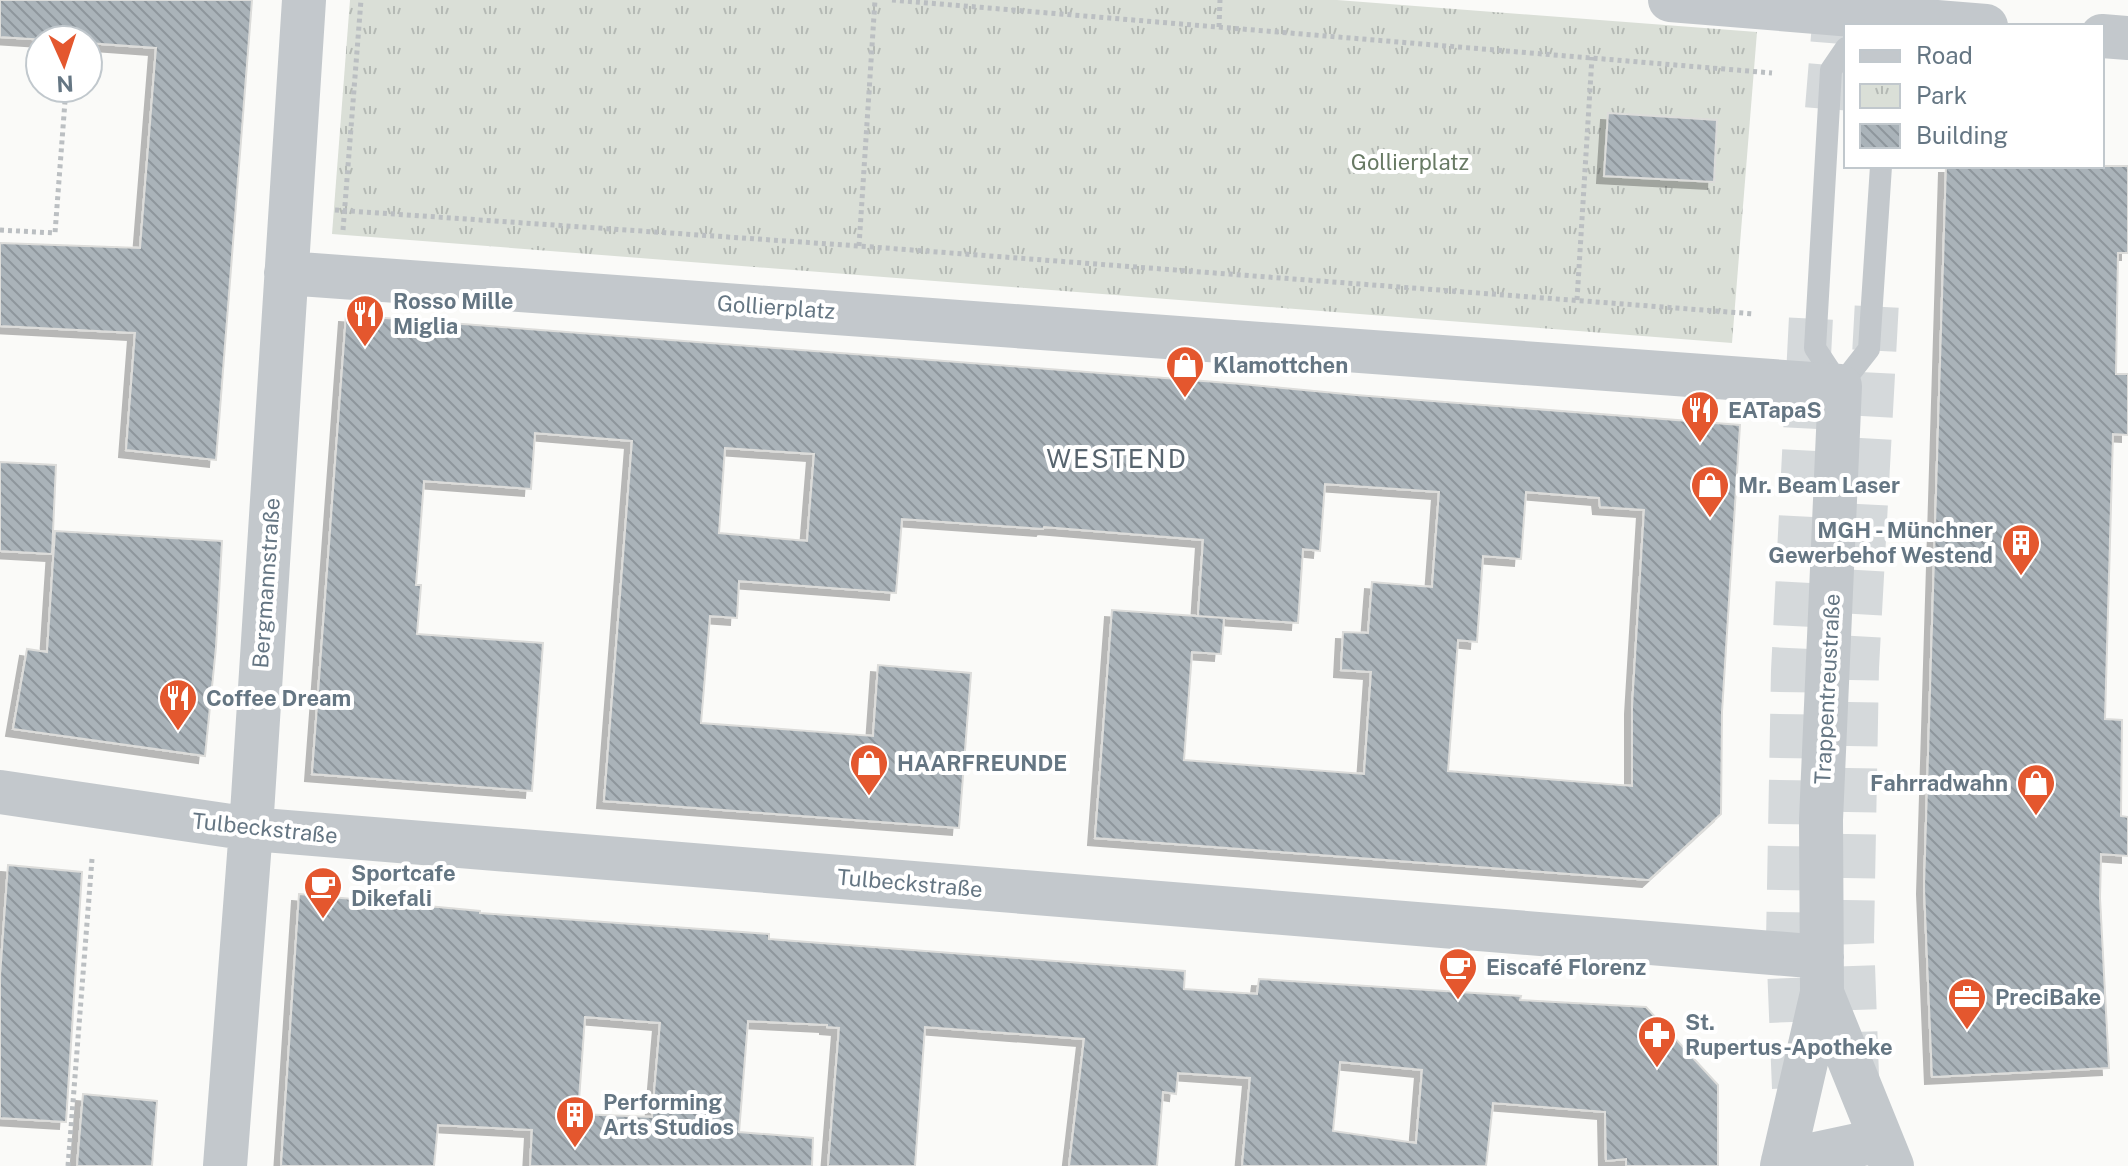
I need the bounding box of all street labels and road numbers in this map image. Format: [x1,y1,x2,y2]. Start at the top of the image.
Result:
street label: Gollierplatz [716,290,836,324]
street label: Bergmannstraße [247,497,285,669]
street label: Trappentreustraße [1809,593,1845,785]
street label: Tulbeckstraße [191,807,339,849]
street label: Tulbeckstraße [836,864,984,902]

